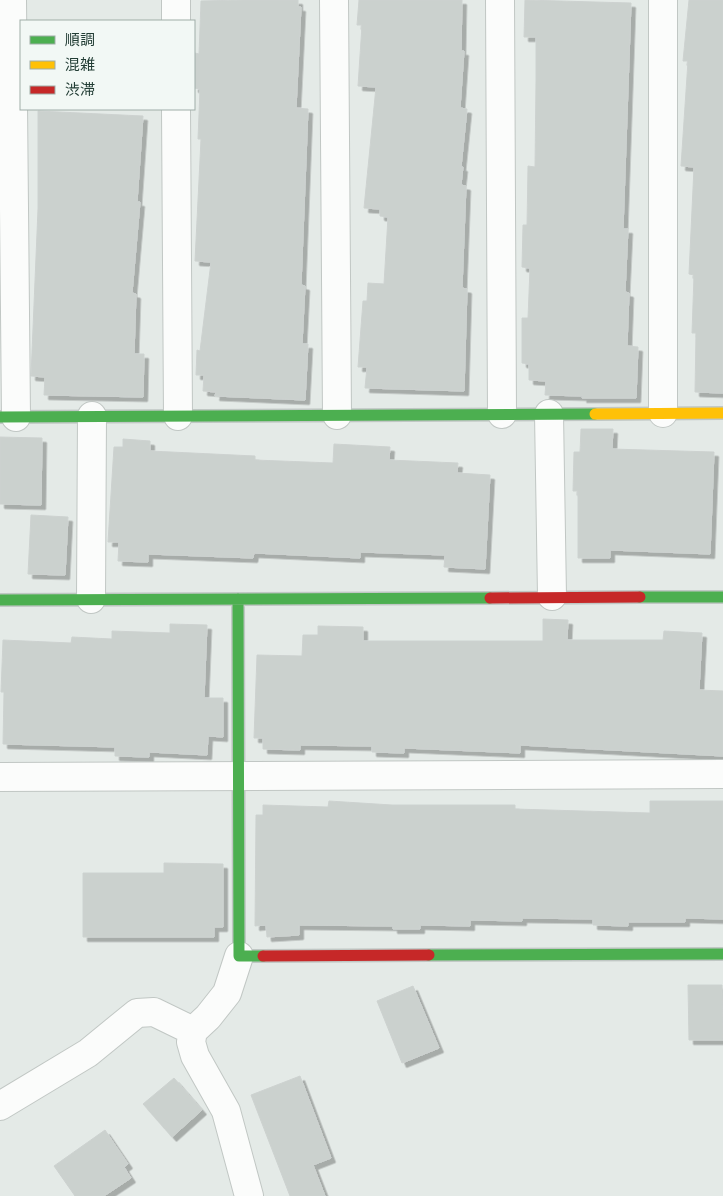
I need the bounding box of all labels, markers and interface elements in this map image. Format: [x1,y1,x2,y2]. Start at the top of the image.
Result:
legend [20,20,195,110]
text: 順調 [65,30,95,49]
text: 混雑 [65,55,95,74]
text: 渋滞 [65,80,95,99]

